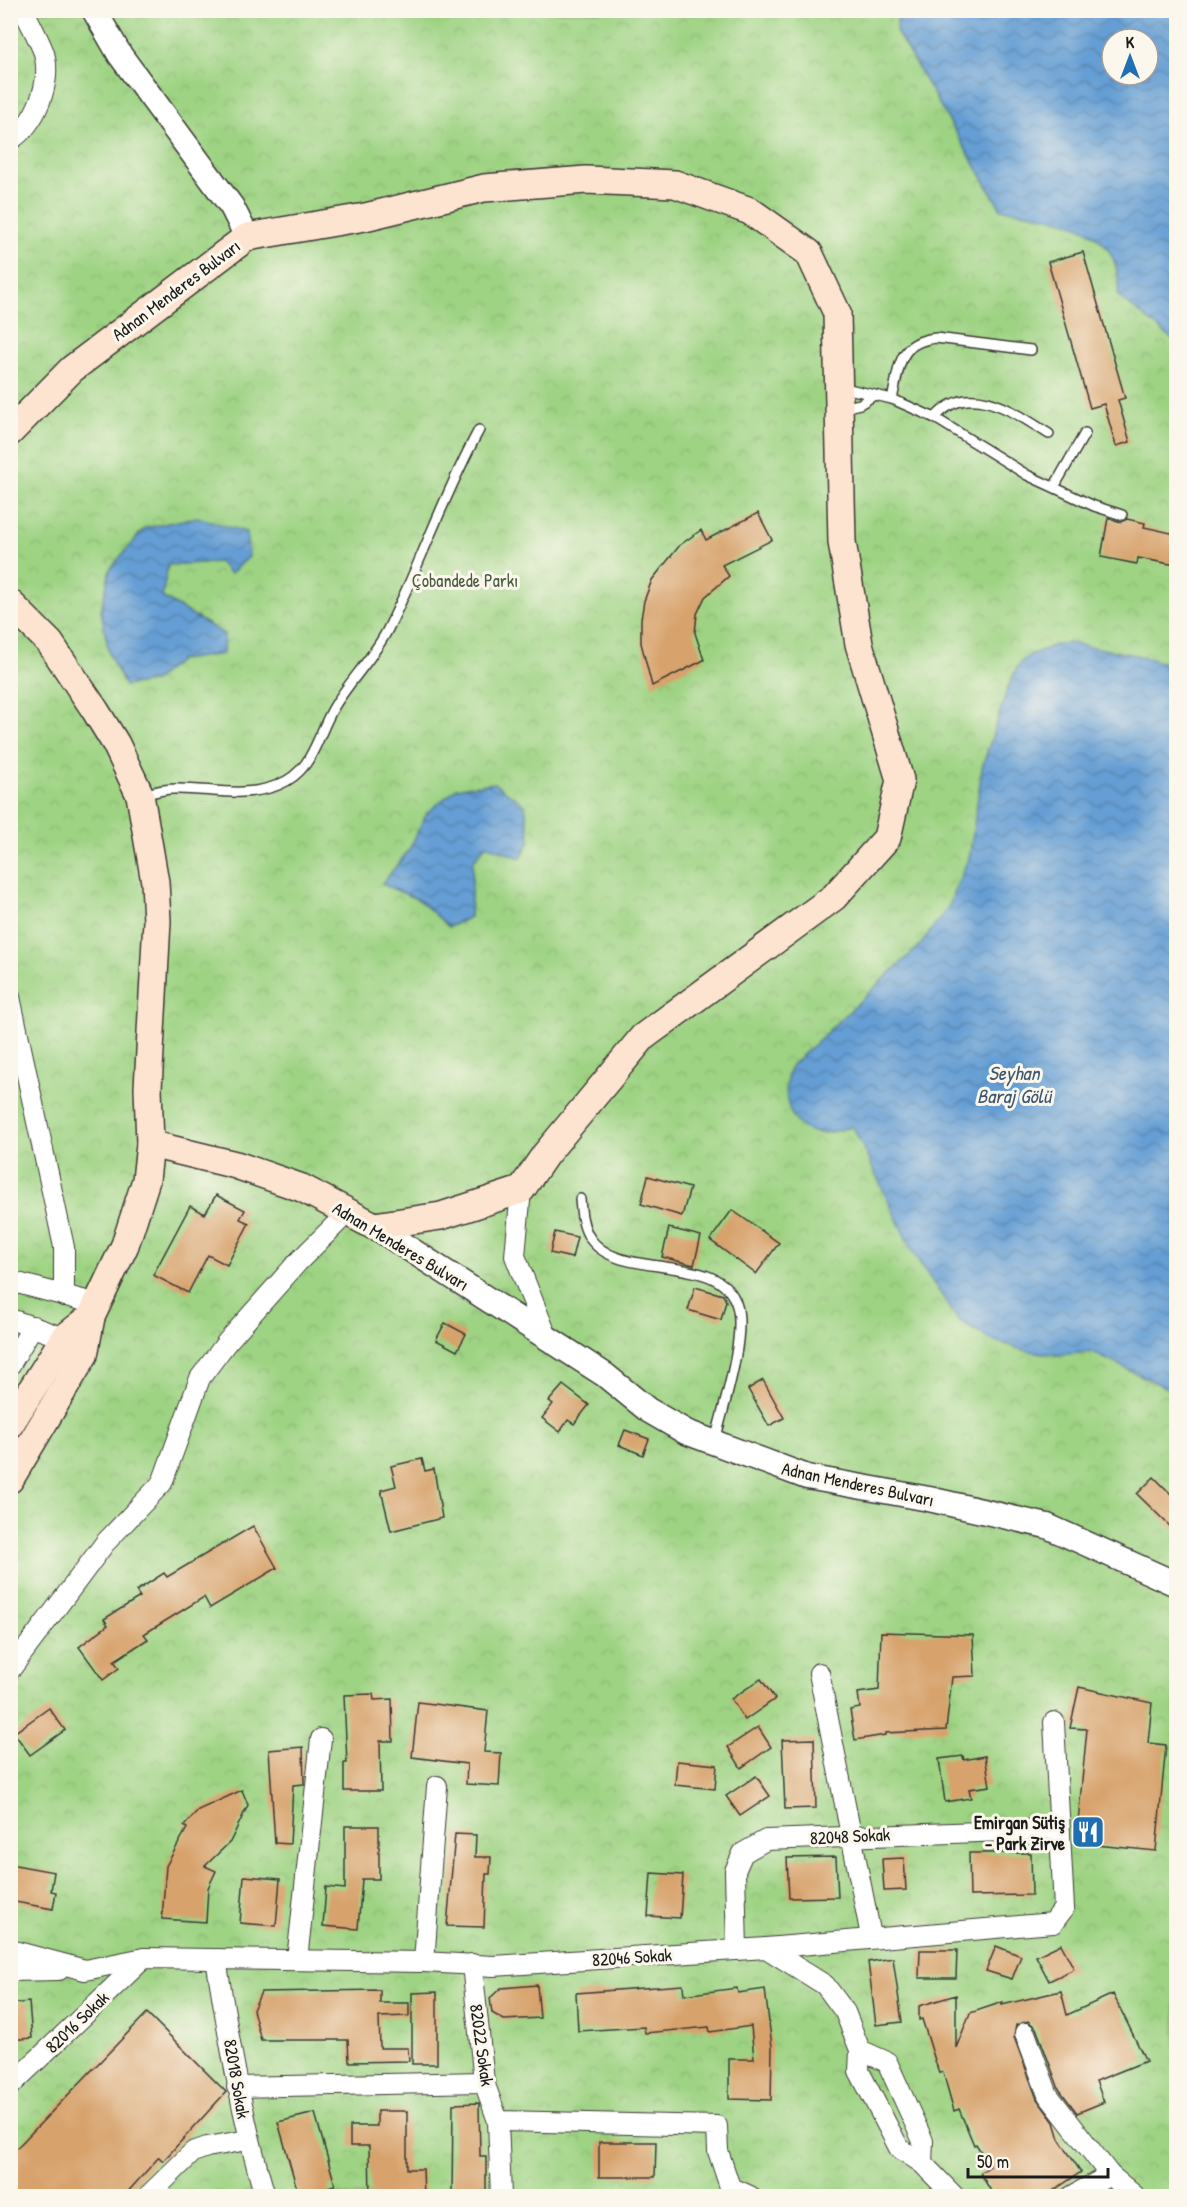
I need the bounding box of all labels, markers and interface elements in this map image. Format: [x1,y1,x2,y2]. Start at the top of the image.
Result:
north arrow [1100,27,1160,87]
text: K [1126,31,1135,53]
street label: Adnan Menderes Bulvarı [107,233,245,347]
park label: Çobandede Parkı [412,568,518,593]
water label: Seyhan Baraj Gölü [977,1059,1053,1109]
street label: Adnan Menderes Bulvarı [328,1195,474,1297]
street label: Adnan Menderes Bulvarı [780,1456,936,1512]
place label: Emirgan Sütiş - Park Zirve [974,1810,1066,1856]
restaurant icon: Emirgan Sütiş - Park Zirve [1070,1814,1106,1850]
street label: 82048 Sokak [809,1821,891,1851]
street label: 82046 Sokak [591,1942,673,1972]
street label: 82016 Sokak [40,1985,115,2059]
street label: 82022 Sokak [464,2002,500,2088]
street label: 82018 Sokak [218,2037,256,2121]
scale bar [968,2141,1108,2179]
text: 50 m [977,2149,1009,2174]

